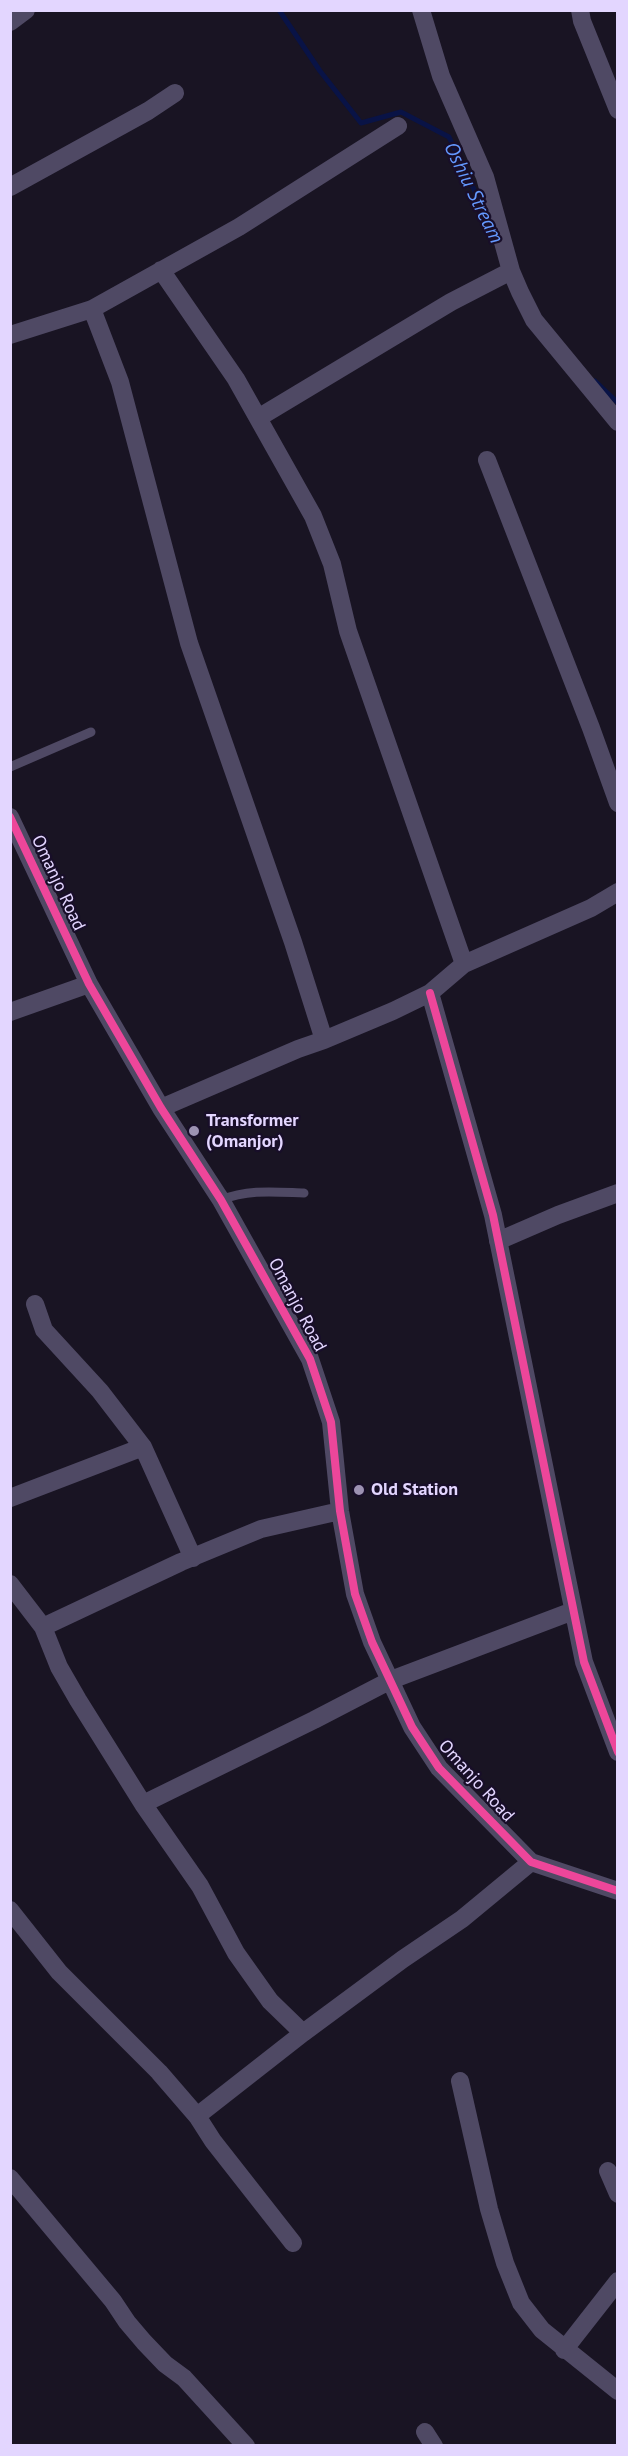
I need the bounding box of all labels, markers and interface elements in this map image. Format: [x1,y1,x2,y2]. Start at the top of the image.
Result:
water label: Oshiu Stream [438,139,508,247]
street label: Omanjo Road [26,832,90,934]
place label: Transformer (Omanjor) [206,1110,299,1152]
marker: Transformer (Omanjor) [187,1124,201,1138]
street label: Omanjo Road [263,1254,331,1356]
place label: Old Station [371,1479,458,1501]
marker: Old Station [352,1483,366,1497]
street label: Omanjo Road [433,1735,519,1827]

